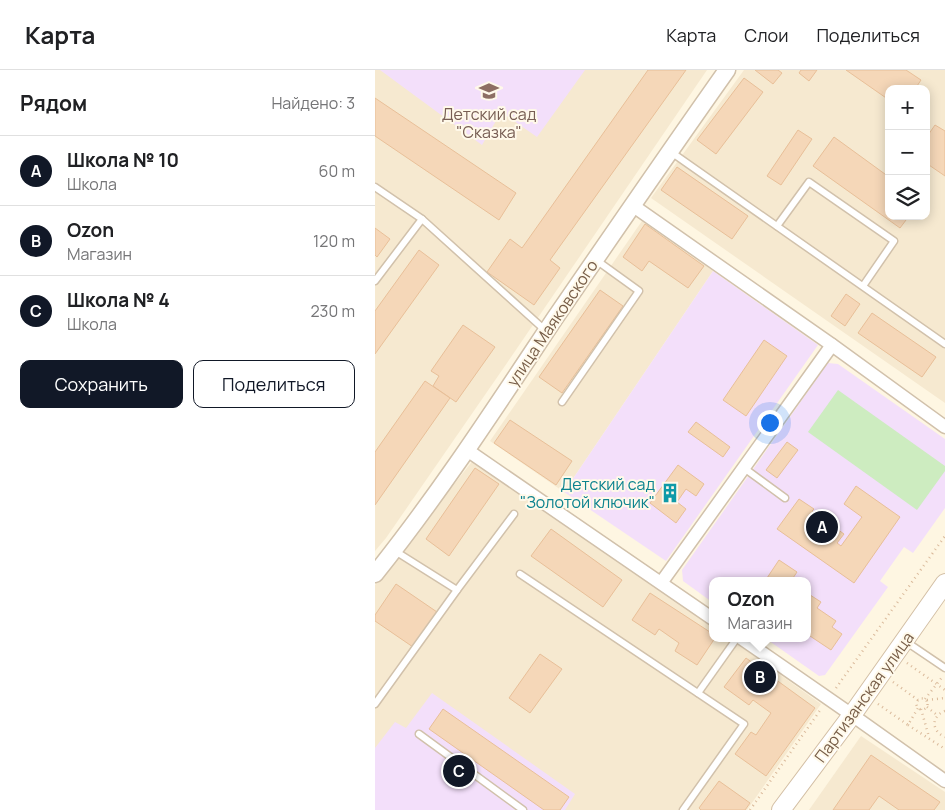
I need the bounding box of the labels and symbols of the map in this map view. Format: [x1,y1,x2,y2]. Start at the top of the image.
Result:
school or university icon: Детский сад "Сказка" [478,80,500,102]
place label: Детский сад "Сказка" [442,103,537,143]
street label: улица Маяковского [501,255,603,391]
your location [757,410,783,436]
place label: Детский сад "Золотой ключик" [520,473,655,513]
building icon: Детский сад "Золотой ключик" [659,482,681,504]
pin: A [806,508,838,546]
street label: Партизанская улица [809,627,919,767]
pin: B [744,658,776,696]
pin: C [443,752,475,790]

